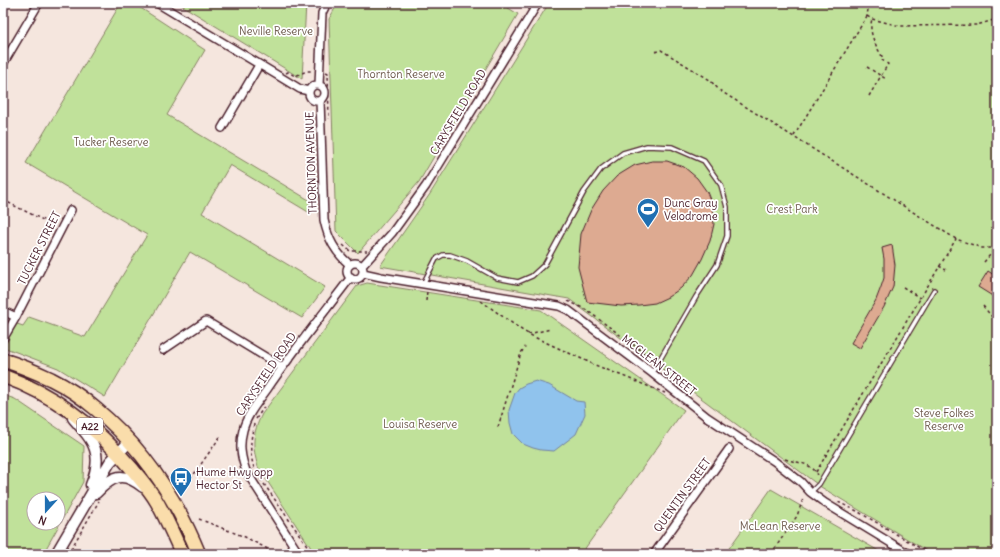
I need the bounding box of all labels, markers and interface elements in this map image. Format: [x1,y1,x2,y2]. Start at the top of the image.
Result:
park label: Neville Reserve [239,24,313,38]
street label: CARYSFIELD ROAD [427,66,489,157]
park label: Thornton Reserve [357,67,445,81]
street label: THORNTON AVENUE [302,111,320,215]
park label: Tucker Reserve [74,135,149,149]
sports icon: Dunc Gray Velodrome [635,196,661,229]
place label: Dunc Gray Velodrome [664,196,718,223]
park label: Crest Park [766,202,818,216]
street label: TUCKER STREET [14,209,64,287]
street label: CARYSFIELD ROAD [233,329,299,418]
street label: MCCLEAN STREET [619,332,699,399]
park label: Steve Folkes Reserve [914,406,974,433]
park label: Louisa Reserve [383,417,457,431]
road number: A22 [77,418,103,434]
street label: QUENTIN STREET [650,455,714,535]
bus stop icon: Hume Hwy opp Hector St [168,465,194,498]
place label: Hume Hwy opp Hector St [196,465,273,492]
north arrow [26,491,66,531]
text: N [36,512,48,528]
park label: McLean Reserve [740,519,820,533]

